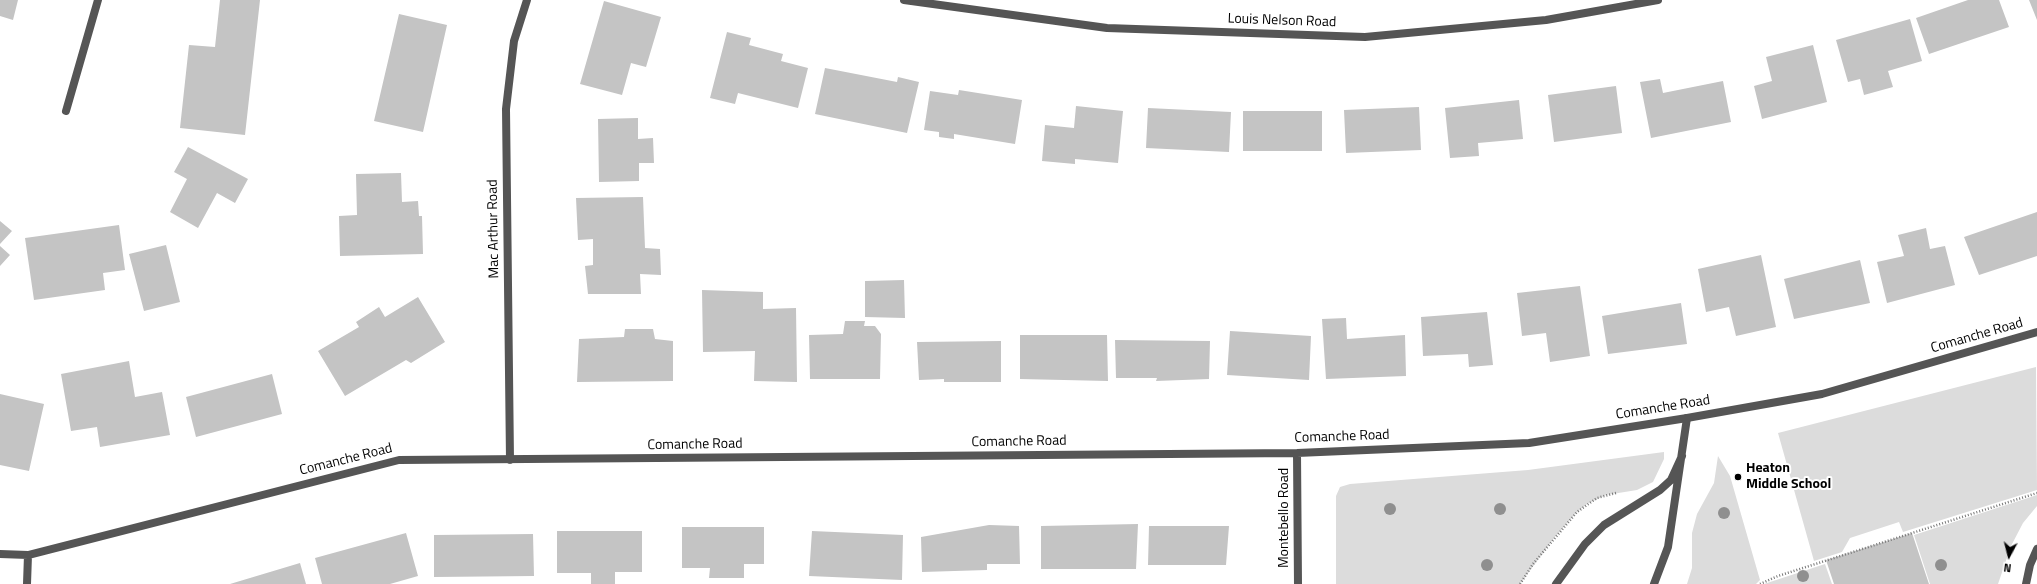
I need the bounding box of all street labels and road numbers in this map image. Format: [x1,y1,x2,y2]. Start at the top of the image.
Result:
street label: Louis Nelson Road [1227,11,1337,31]
street label: Mac Arthur Road [485,179,503,279]
street label: Comanche Road [1929,315,2025,357]
street label: Comanche Road [1615,392,1711,424]
street label: Comanche Road [1294,427,1390,447]
street label: Comanche Road [971,433,1067,451]
street label: Comanche Road [647,436,743,454]
street label: Comanche Road [298,440,394,480]
street label: Montebello Road [1277,468,1293,568]

